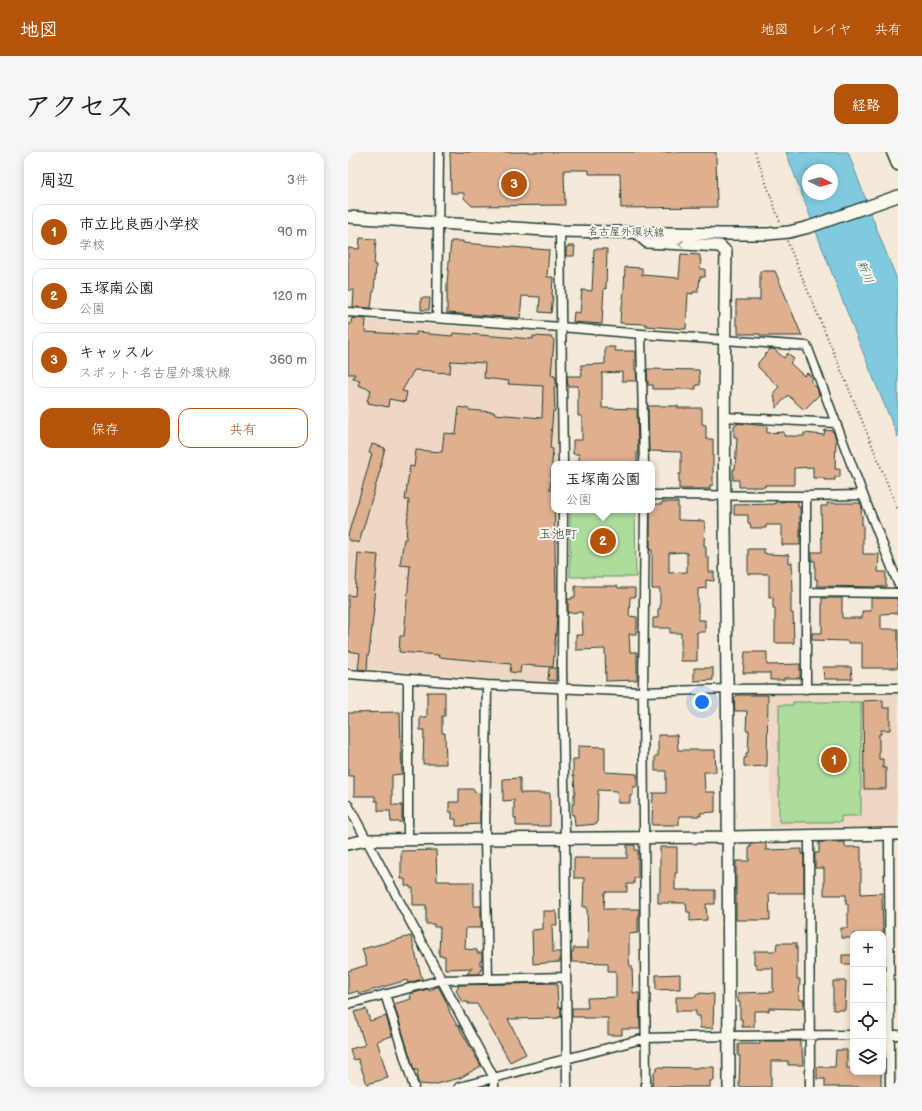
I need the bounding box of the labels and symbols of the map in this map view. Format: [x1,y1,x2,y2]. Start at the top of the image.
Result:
north arrow [802,164,838,200]
pin: 3 [501,169,527,199]
street label: 名古屋外環状線 [587,225,665,239]
one-way arrow [678,240,684,248]
water label: 新川 [854,258,876,286]
district label: 玉池町 [538,526,578,542]
pin: 2 [590,526,616,556]
your location [692,692,712,712]
pin: 1 [821,745,847,775]

